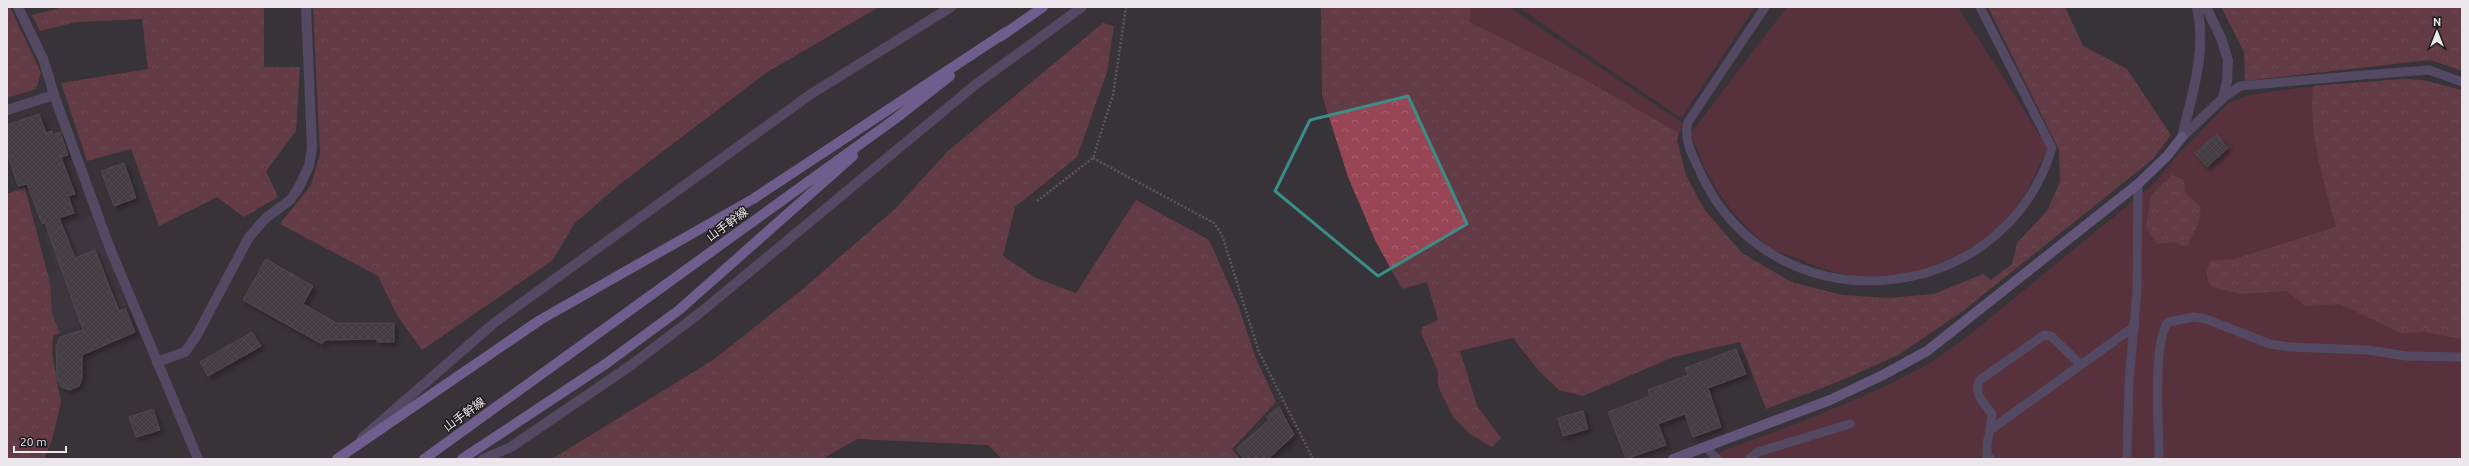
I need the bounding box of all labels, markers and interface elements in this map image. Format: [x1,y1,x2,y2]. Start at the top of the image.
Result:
north arrow [2417,12,2457,52]
text: N [2433,16,2441,28]
street label: 山手幹線 [704,205,750,243]
street label: 山手幹線 [441,395,487,433]
scale bar [14,428,66,454]
text: 20 m [20,435,47,448]

